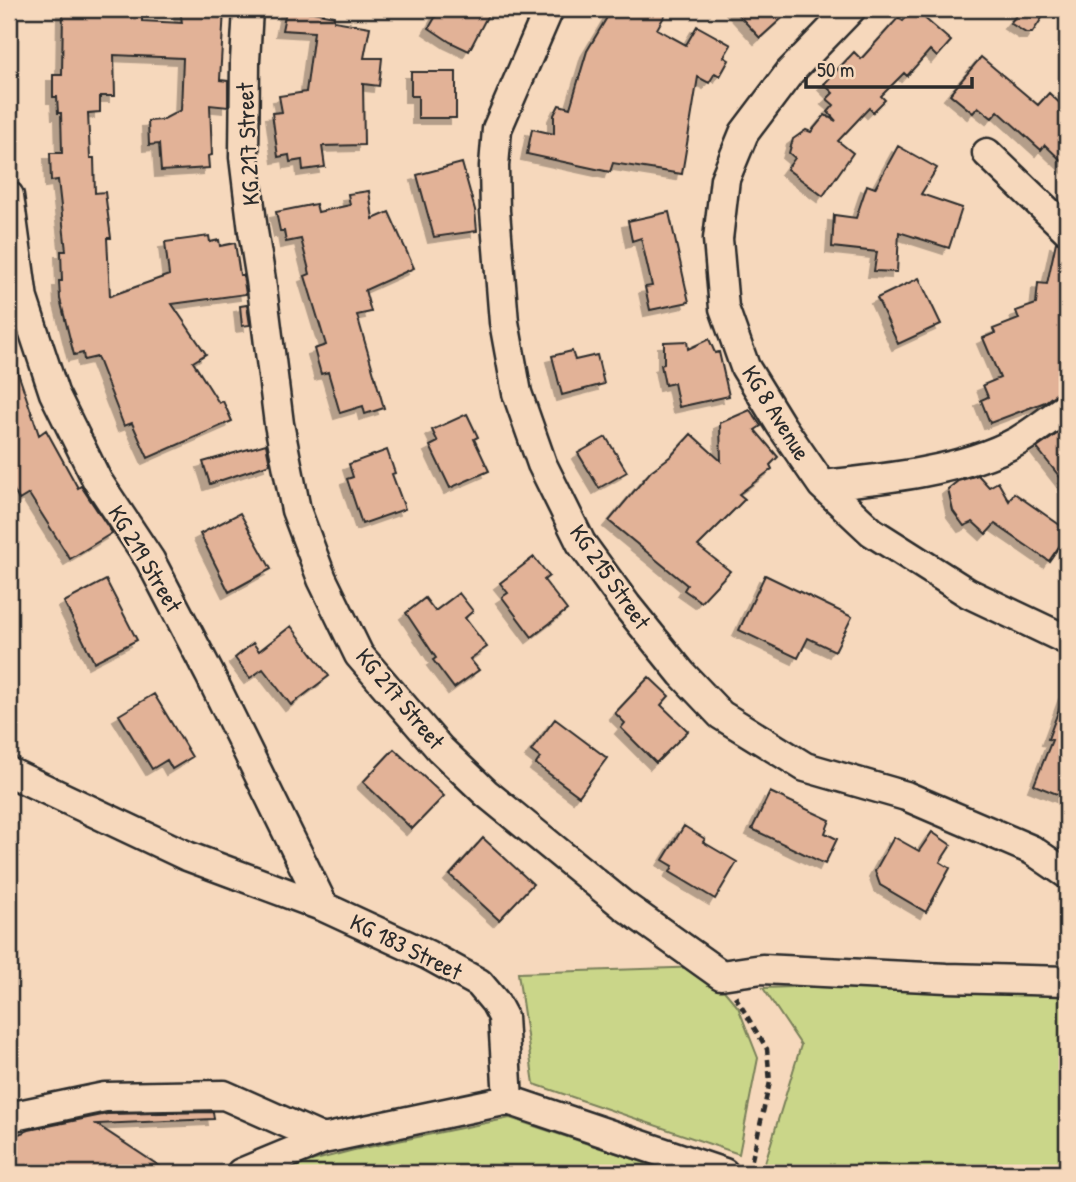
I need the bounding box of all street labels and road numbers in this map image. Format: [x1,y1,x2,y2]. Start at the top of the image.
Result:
street label: KG 217 Street [228,81,266,206]
street label: KG 8 Avenue [735,359,819,466]
street label: KG 219 Street [101,499,191,619]
street label: KG 215 Street [563,518,659,636]
street label: KG 217 Street [349,641,453,756]
street label: KG 183 Street [345,905,468,987]

